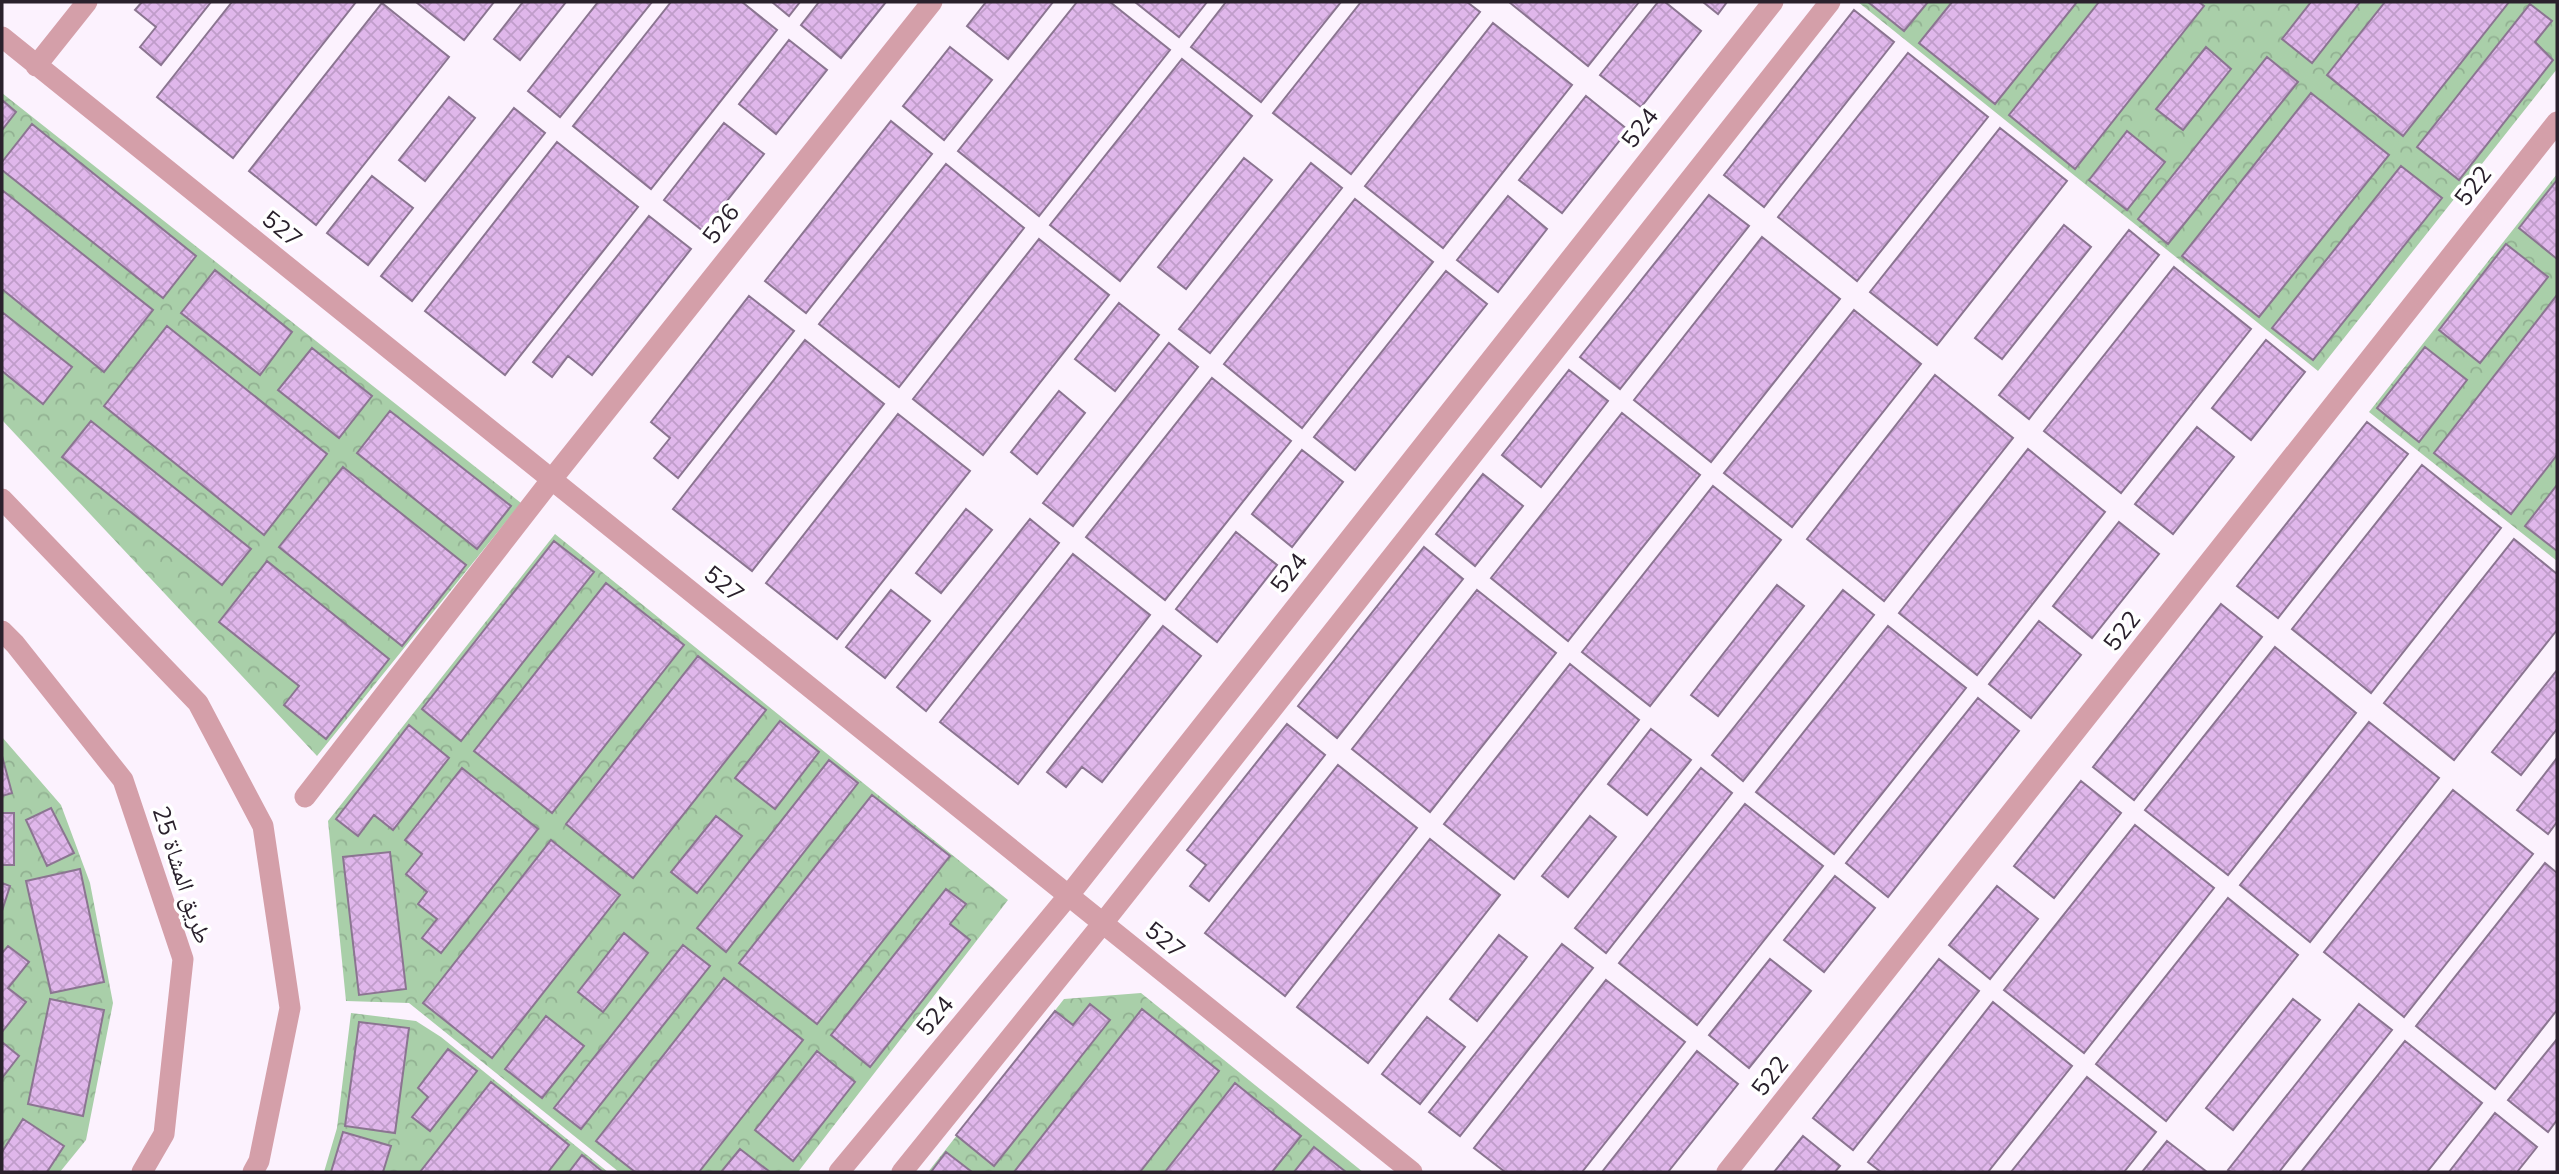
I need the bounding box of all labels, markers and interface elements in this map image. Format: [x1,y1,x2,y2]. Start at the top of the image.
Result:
street label: 524 [1614,101,1666,155]
street label: 522 [2447,159,2499,213]
street label: 526 [695,197,747,251]
street label: 527 [255,203,309,255]
street label: 524 [1263,546,1315,600]
street label: 527 [697,558,751,610]
street label: 522 [2096,604,2148,658]
street label: طريق المشاة 25 [145,802,219,948]
street label: 527 [1138,914,1192,966]
street label: 524 [909,989,961,1043]
street label: 522 [1744,1049,1796,1103]

